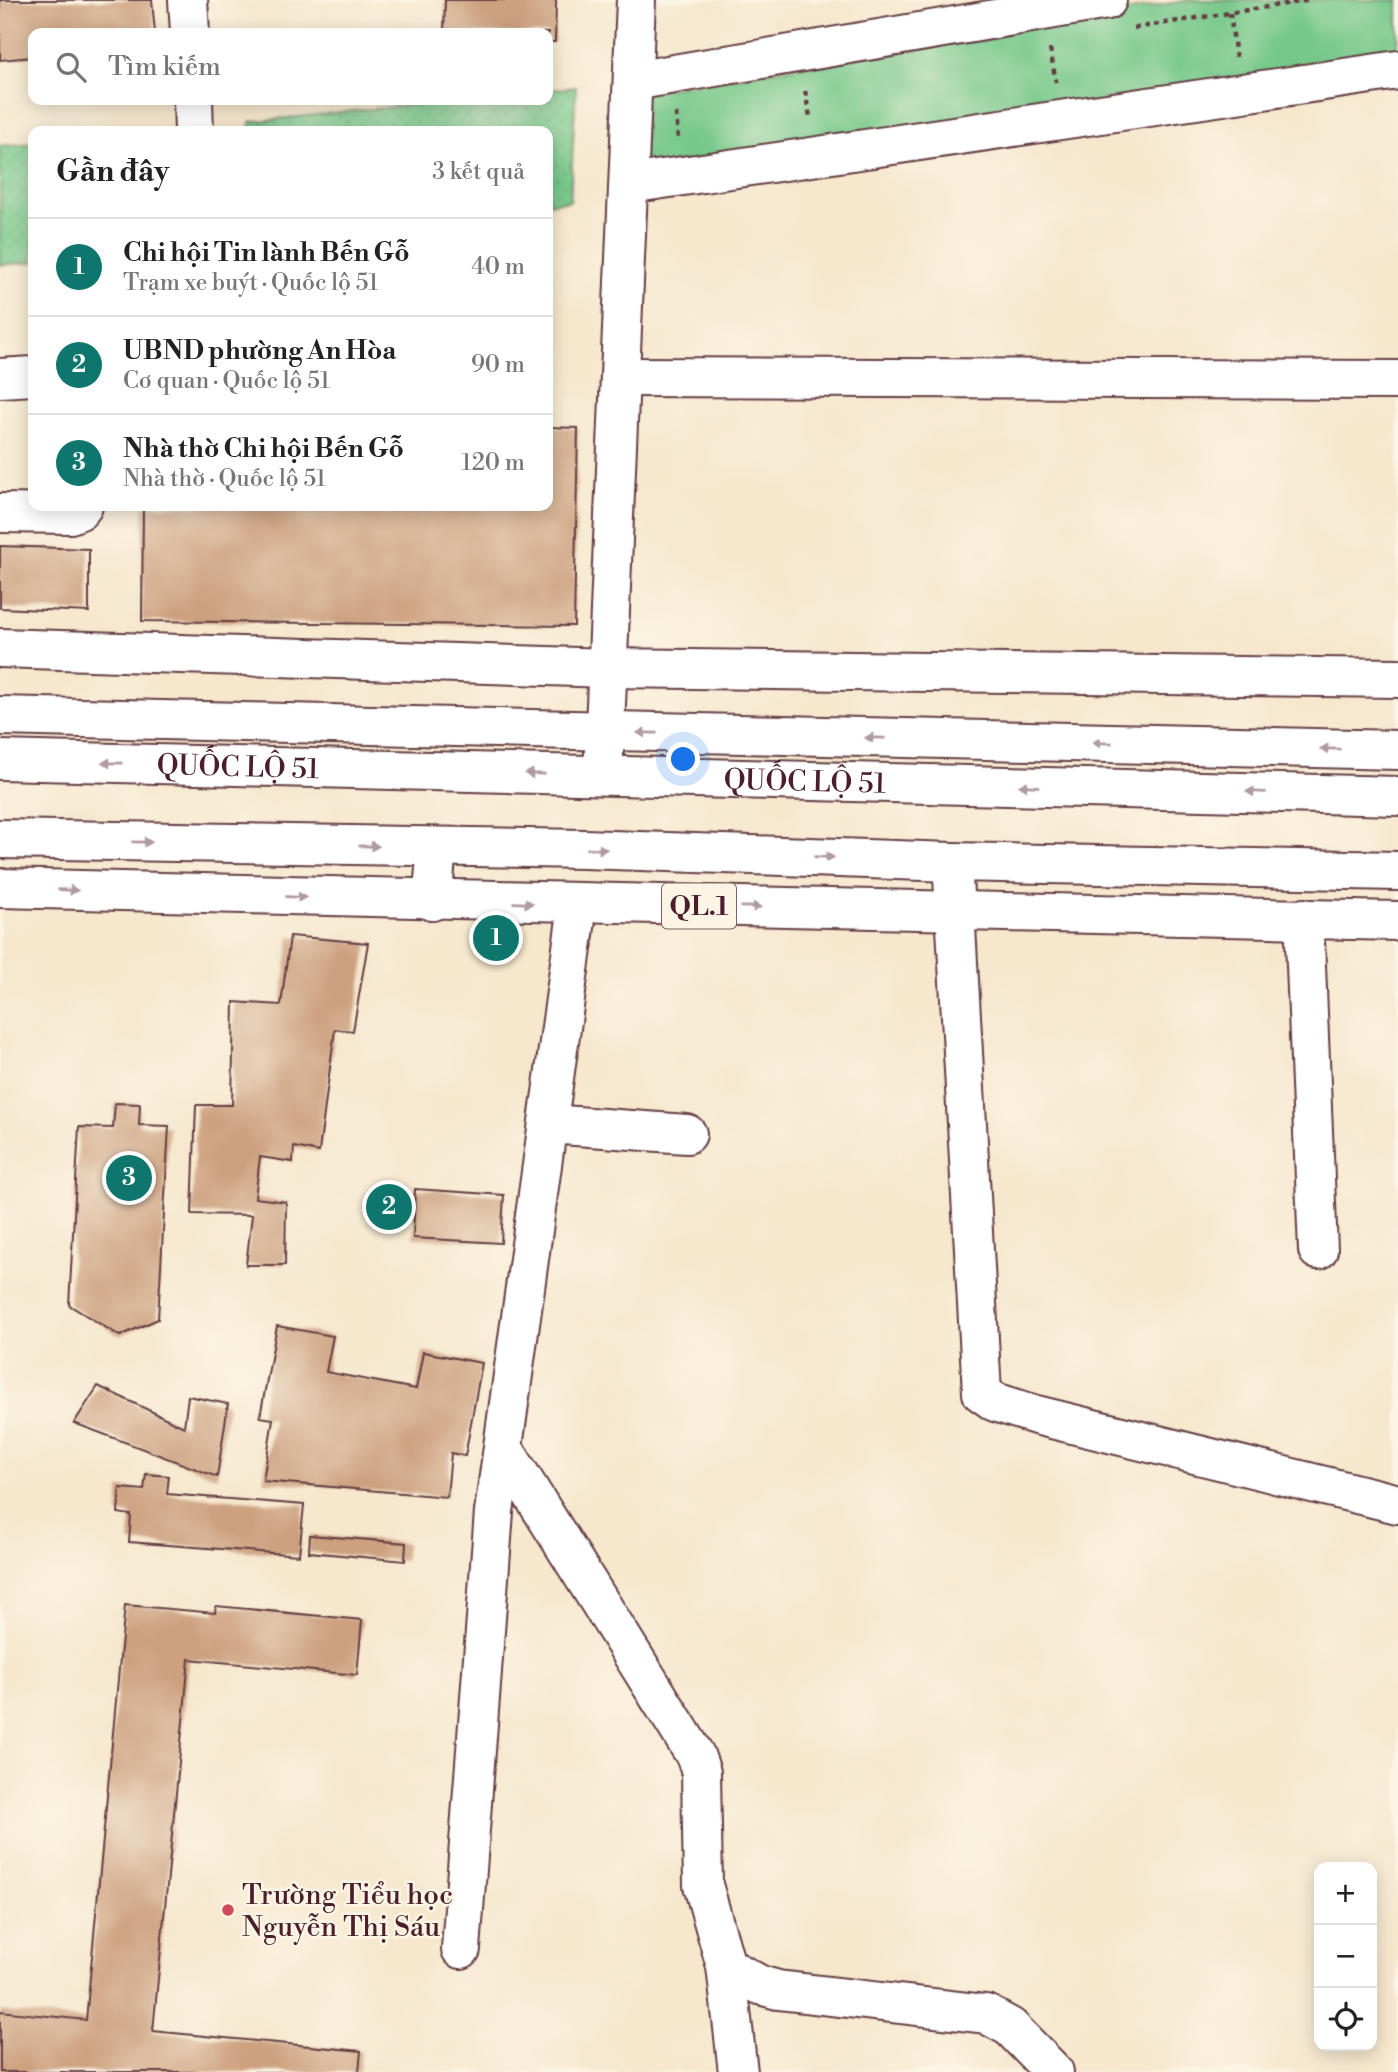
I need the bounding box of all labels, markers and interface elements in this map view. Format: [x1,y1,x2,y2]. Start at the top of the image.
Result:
search box [28,28,553,105]
icon: search [52,48,90,86]
text: Tìm kiếm [108,51,221,83]
text: Gần đây [56,153,169,191]
text: 3 kết quả [432,158,525,186]
text: Chi hội Tin lành Bến Gỗ [123,237,409,269]
text: 1 [73,253,85,281]
text: 40 m [471,253,525,281]
text: Trạm xe buýt · Quốc lộ 51 [123,269,378,297]
text: UBND phường An Hòa [123,335,396,367]
text: 2 [72,351,86,379]
text: 90 m [471,351,525,379]
text: Cơ quan · Quốc lộ 51 [123,367,330,395]
text: Nhà thờ Chi hội Bến Gỗ [123,433,404,465]
text: 3 [72,449,86,477]
text: 120 m [461,449,525,477]
text: Nhà thờ · Quốc lộ 51 [123,465,326,493]
one-way arrow [636,727,658,738]
one-way arrow [864,732,886,744]
one-way arrow [1091,738,1113,749]
your location [666,742,700,776]
one-way arrow [1319,743,1341,754]
street label: QUỐC LỘ 51 [156,744,319,787]
one-way arrow [101,757,123,768]
street label: QUỐC LỘ 51 [723,759,886,802]
one-way arrow [524,768,546,779]
one-way arrow [1018,781,1040,792]
one-way arrow [1245,787,1267,798]
one-way arrow [131,836,153,847]
one-way arrow [358,841,380,852]
one-way arrow [586,844,608,855]
one-way arrow [813,851,835,862]
road number: QL.1 [662,884,736,928]
one-way arrow [57,885,79,896]
one-way arrow [285,891,307,903]
one-way arrow [512,898,534,909]
one-way arrow [740,901,762,912]
pin: 1 [473,912,519,964]
pin: 3 [106,1152,152,1204]
pin: 2 [366,1181,412,1233]
map controls [1314,1862,1377,2051]
button: + [1314,1862,1377,1925]
place label: Trường Tiểu học Nguyễn Thị Sáu [242,1878,453,1945]
marker: Trường Tiểu học Nguyễn Thị Sáu [220,1902,236,1918]
button: − [1314,1925,1377,1988]
button: locate [1314,1988,1377,2051]

